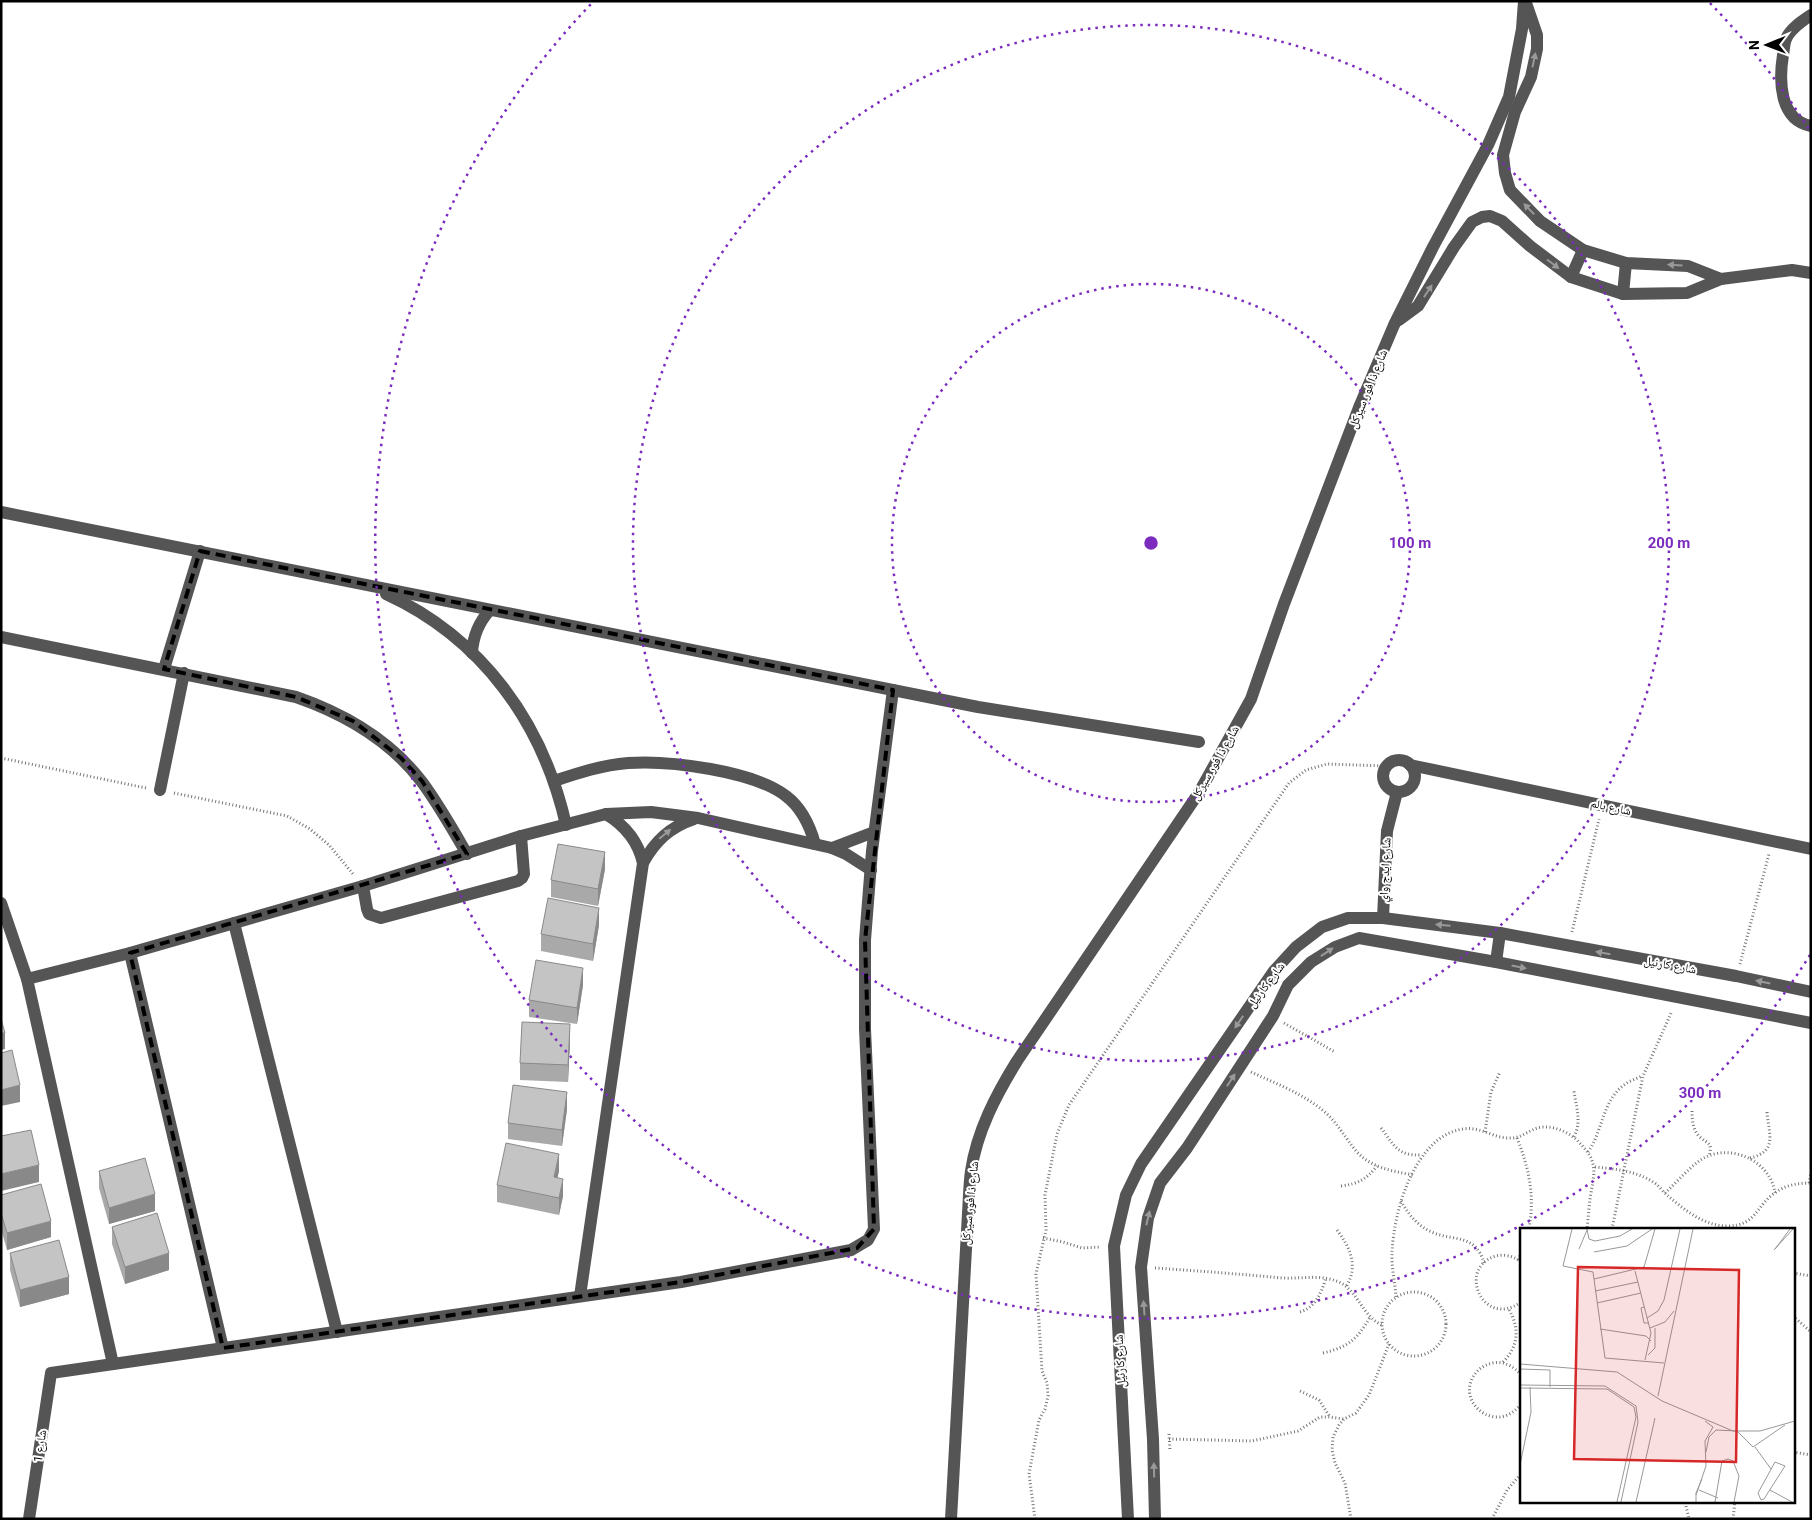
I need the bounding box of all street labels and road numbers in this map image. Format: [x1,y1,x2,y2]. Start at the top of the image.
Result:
street label: شارع ذا فور سيركل [1346,347,1391,431]
street label: شارع ذا فور سيركل [1188,723,1243,803]
street label: شارع بالم [1589,796,1633,819]
street label: شارع ايدج واي [1376,837,1397,903]
street label: شارع كارنيل [1642,953,1697,978]
street label: شارع كارنيل [1244,959,1288,1011]
street label: شارع ذا فور سيركل [959,1160,982,1246]
street label: شارع كارنيل [1112,1334,1129,1388]
street label: شارع 1 [31,1429,50,1463]

